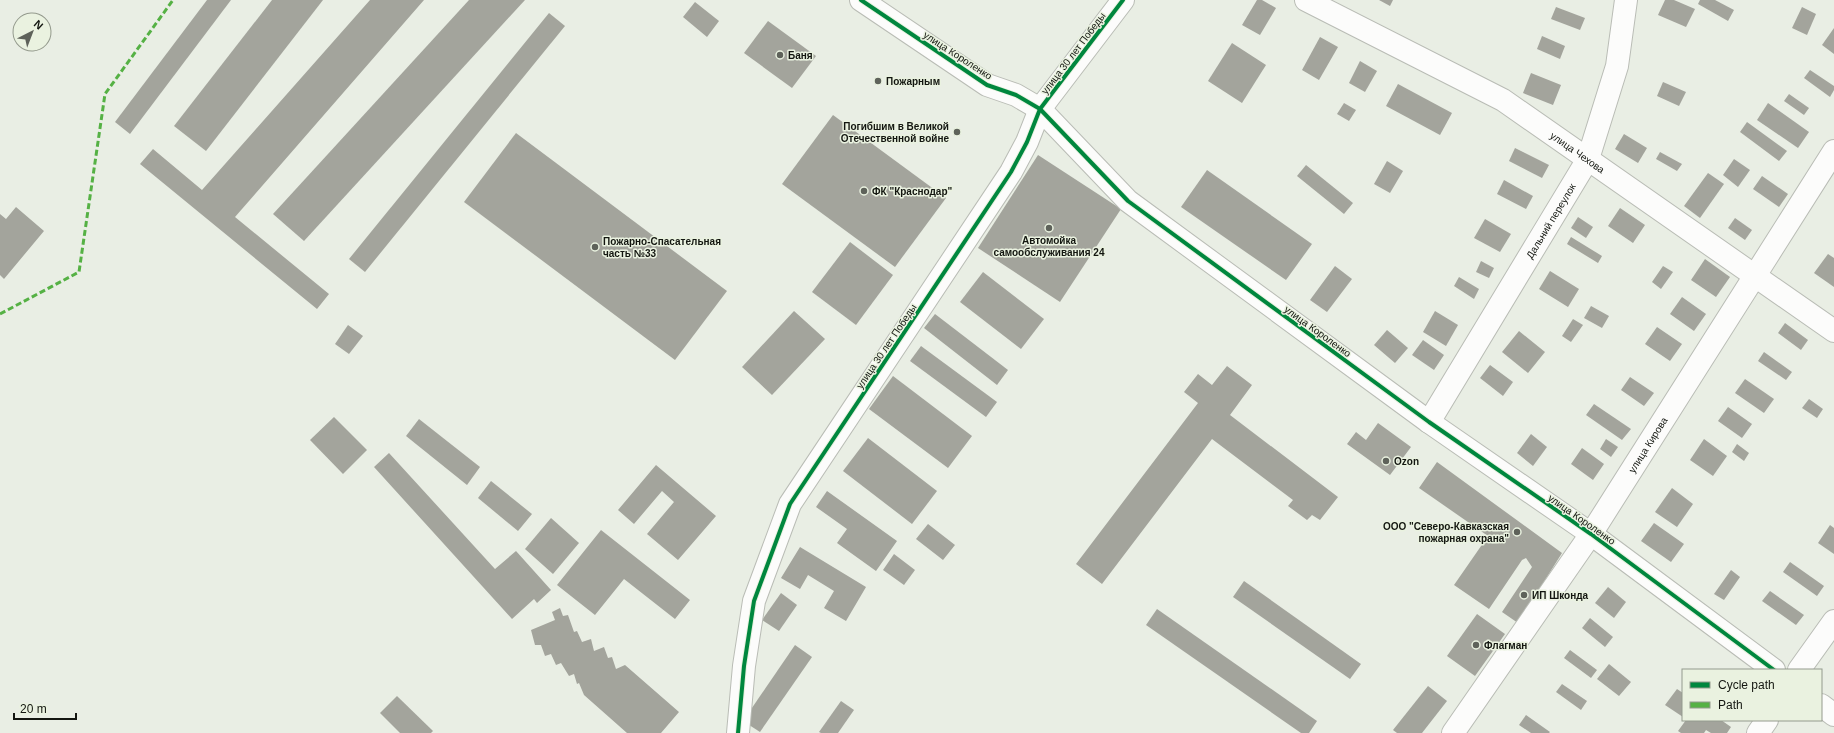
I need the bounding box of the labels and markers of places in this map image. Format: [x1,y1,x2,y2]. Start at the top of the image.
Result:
marker: Баня [775,50,785,60]
place label: Баня [788,50,813,61]
marker: Пожарным [873,76,883,86]
place label: Пожарным [886,76,940,87]
place label: Погибшим в Великой Отечественной войне [841,121,949,144]
marker: Погибшим в Великой Отечественной войне [952,127,962,137]
marker: ФК "Краснодар" [859,186,869,196]
place label: ФК "Краснодар" [872,186,953,197]
marker: Автомойка самообслуживания 24 [1044,223,1054,233]
place label: Автомойка самообслуживания 24 [994,235,1105,258]
place label: Пожарно-Спасательная часть №33 [603,236,721,259]
marker: Пожарно-Спасательная часть №33 [590,242,600,252]
marker: Ozon [1381,456,1391,466]
place label: Ozon [1394,456,1419,467]
place label: ООО "Северо-Кавказская пожарная охрана" [1383,521,1509,544]
marker: ООО "Северо-Кавказская пожарная охрана" [1512,527,1522,537]
marker: ИП Шконда [1519,590,1529,600]
place label: ИП Шконда [1532,590,1589,601]
marker: Флагман [1471,640,1481,650]
place label: Флагман [1484,640,1527,651]

